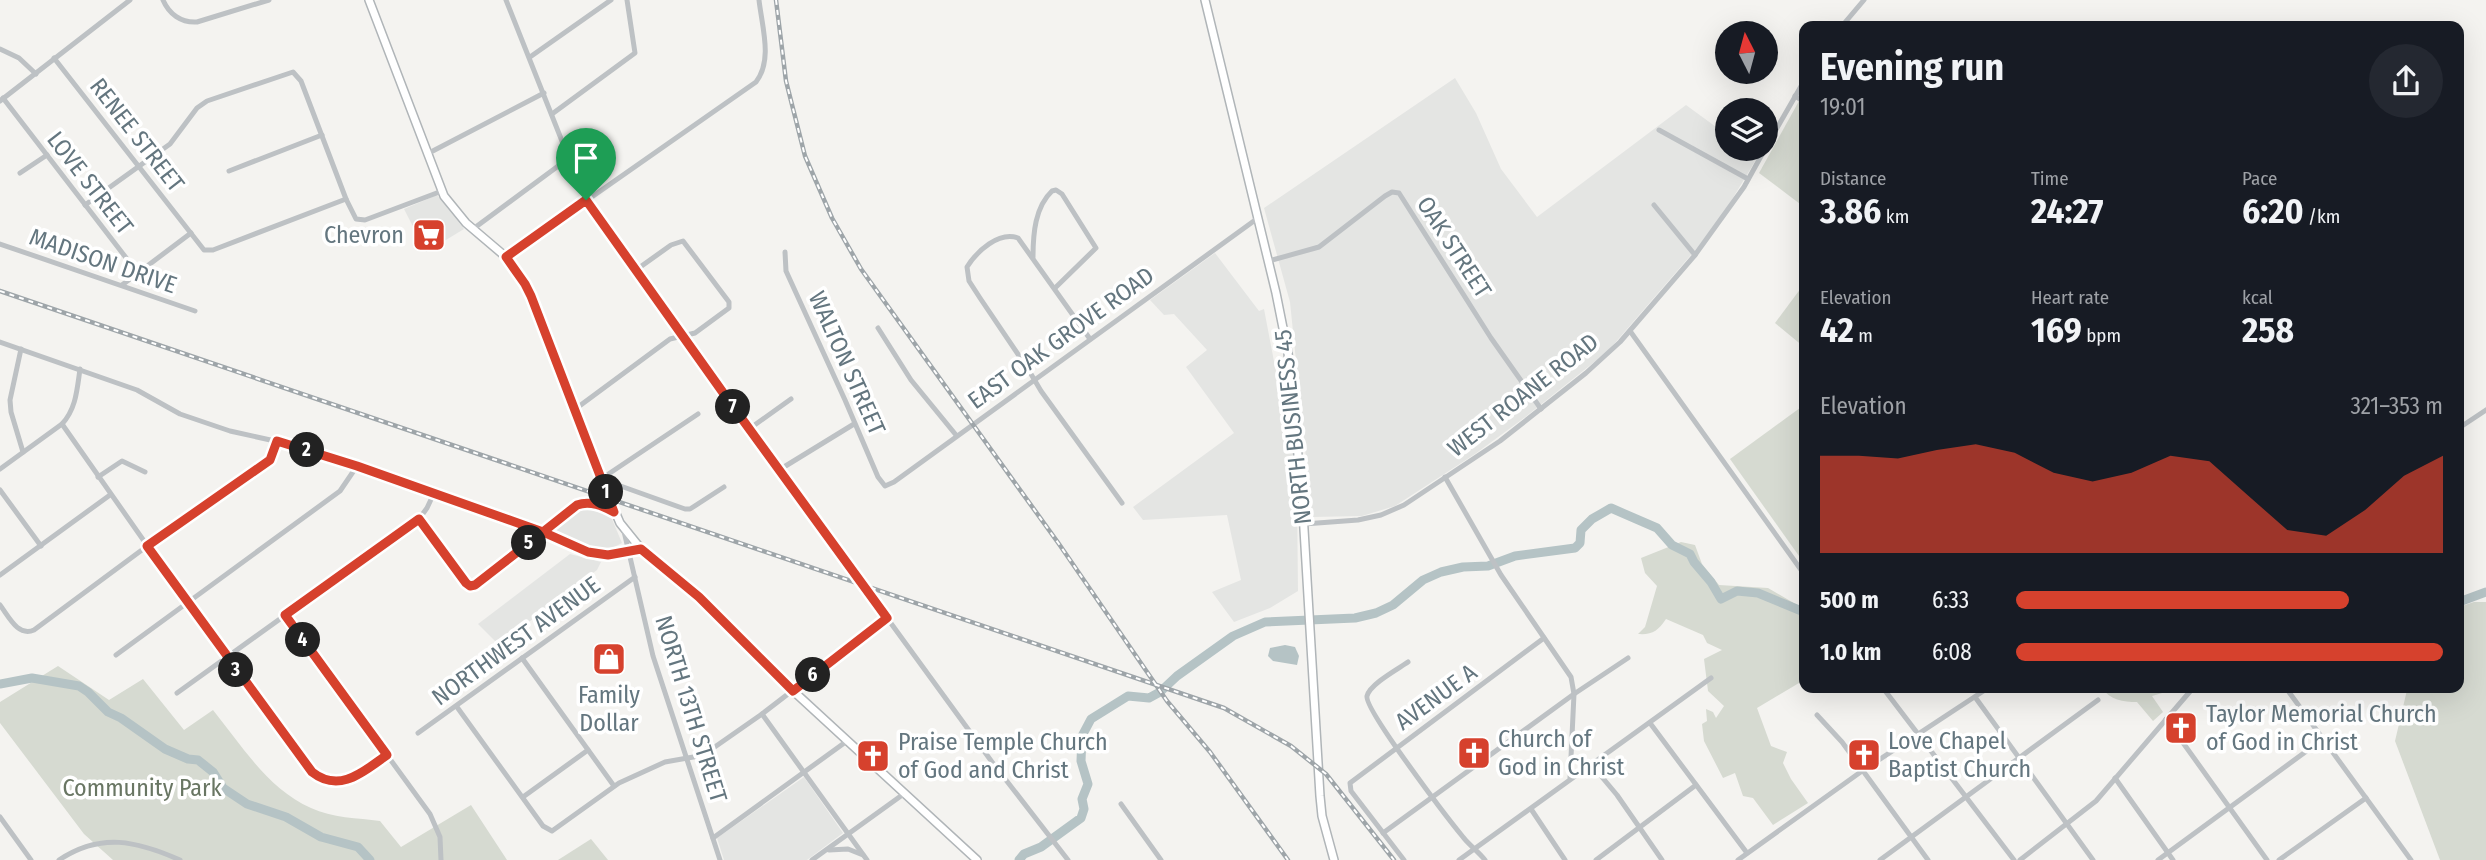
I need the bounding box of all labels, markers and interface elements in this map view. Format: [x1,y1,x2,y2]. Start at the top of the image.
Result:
north arrow [1715,21,1778,84]
map controls [1715,21,1778,161]
text: Evening run [1820,44,2004,90]
button: share [2369,44,2443,118]
street label: RENEE STREET [84,73,190,197]
text: 19:01 [1820,93,1865,121]
button: layers [1715,98,1778,161]
street label: LOVE STREET [41,126,139,240]
pin [556,128,616,200]
icon: arrive [567,139,605,177]
text: Distance [1820,167,1887,190]
text: Time [2031,167,2069,190]
text: Pace [2242,167,2277,190]
text: 3.86 [1820,190,1881,232]
text: 24:27 [2031,190,2103,232]
text: 6:20 [2242,190,2304,232]
street label: OAK STREET [1411,191,1497,303]
text: km [1881,205,1909,228]
text: /km [2304,205,2340,228]
supermarket icon: Chevron [410,216,448,254]
place label: Chevron [324,221,404,249]
street label: MADISON DRIVE [26,223,180,299]
street label: EAST OAK GROVE ROAD [963,261,1159,415]
text: Elevation [1820,286,1892,309]
text: Heart rate [2031,286,2109,309]
text: kcal [2242,286,2273,309]
street label: WALTON STREET [803,287,891,439]
text: 42 [1820,309,1854,351]
text: 169 [2031,309,2082,351]
text: 258 [2242,309,2294,351]
text: m [1854,324,1873,347]
text: bpm [2082,324,2121,347]
street label: NORTH BUSINESS 45 [1269,328,1317,526]
street label: WEST ROANE ROAD [1442,328,1604,462]
pin: 7 [716,390,750,424]
text: Elevation [1820,392,1907,420]
text: 321–353 m [2350,392,2443,420]
text: 7 [728,395,737,418]
pin: 2 [290,433,324,468]
text: 2 [302,438,311,461]
pin: 1 [588,475,624,510]
text: 1 [601,480,610,503]
pin: 5 [512,526,546,560]
text: 5 [524,531,533,554]
street label: NORTHWEST AVENUE [427,571,605,711]
text: 500 m [1820,586,1879,614]
text: 6:33 [1932,586,1969,614]
street label: NORTH 13TH STREET [649,612,733,806]
pin: 4 [286,622,320,658]
text: 4 [298,628,307,651]
text: 1.0 km [1820,638,1881,666]
text: 6:08 [1932,638,1972,666]
shop icon: Family Dollar [590,640,628,678]
pin: 3 [218,652,254,688]
text: 3 [231,658,240,681]
pin: 6 [796,658,830,692]
street label: AVENUE A [1390,658,1483,736]
text: 6 [808,663,817,686]
place label: Family Dollar [578,681,640,737]
place label: Taylor Memorial Church of God in Christ [2206,700,2437,756]
church icon: Taylor Memorial Church of God in Christ [2162,709,2200,747]
place label: Church of God in Christ [1498,725,1624,781]
place label: Love Chapel Baptist Church [1888,727,2031,783]
place label: Praise Temple Church of God and Christ [898,728,1108,784]
church icon: Church of God in Christ [1455,734,1493,772]
church icon: Love Chapel Baptist Church [1845,736,1883,774]
church icon: Praise Temple Church of God and Christ [854,737,892,775]
park label: Community Park [62,774,222,802]

